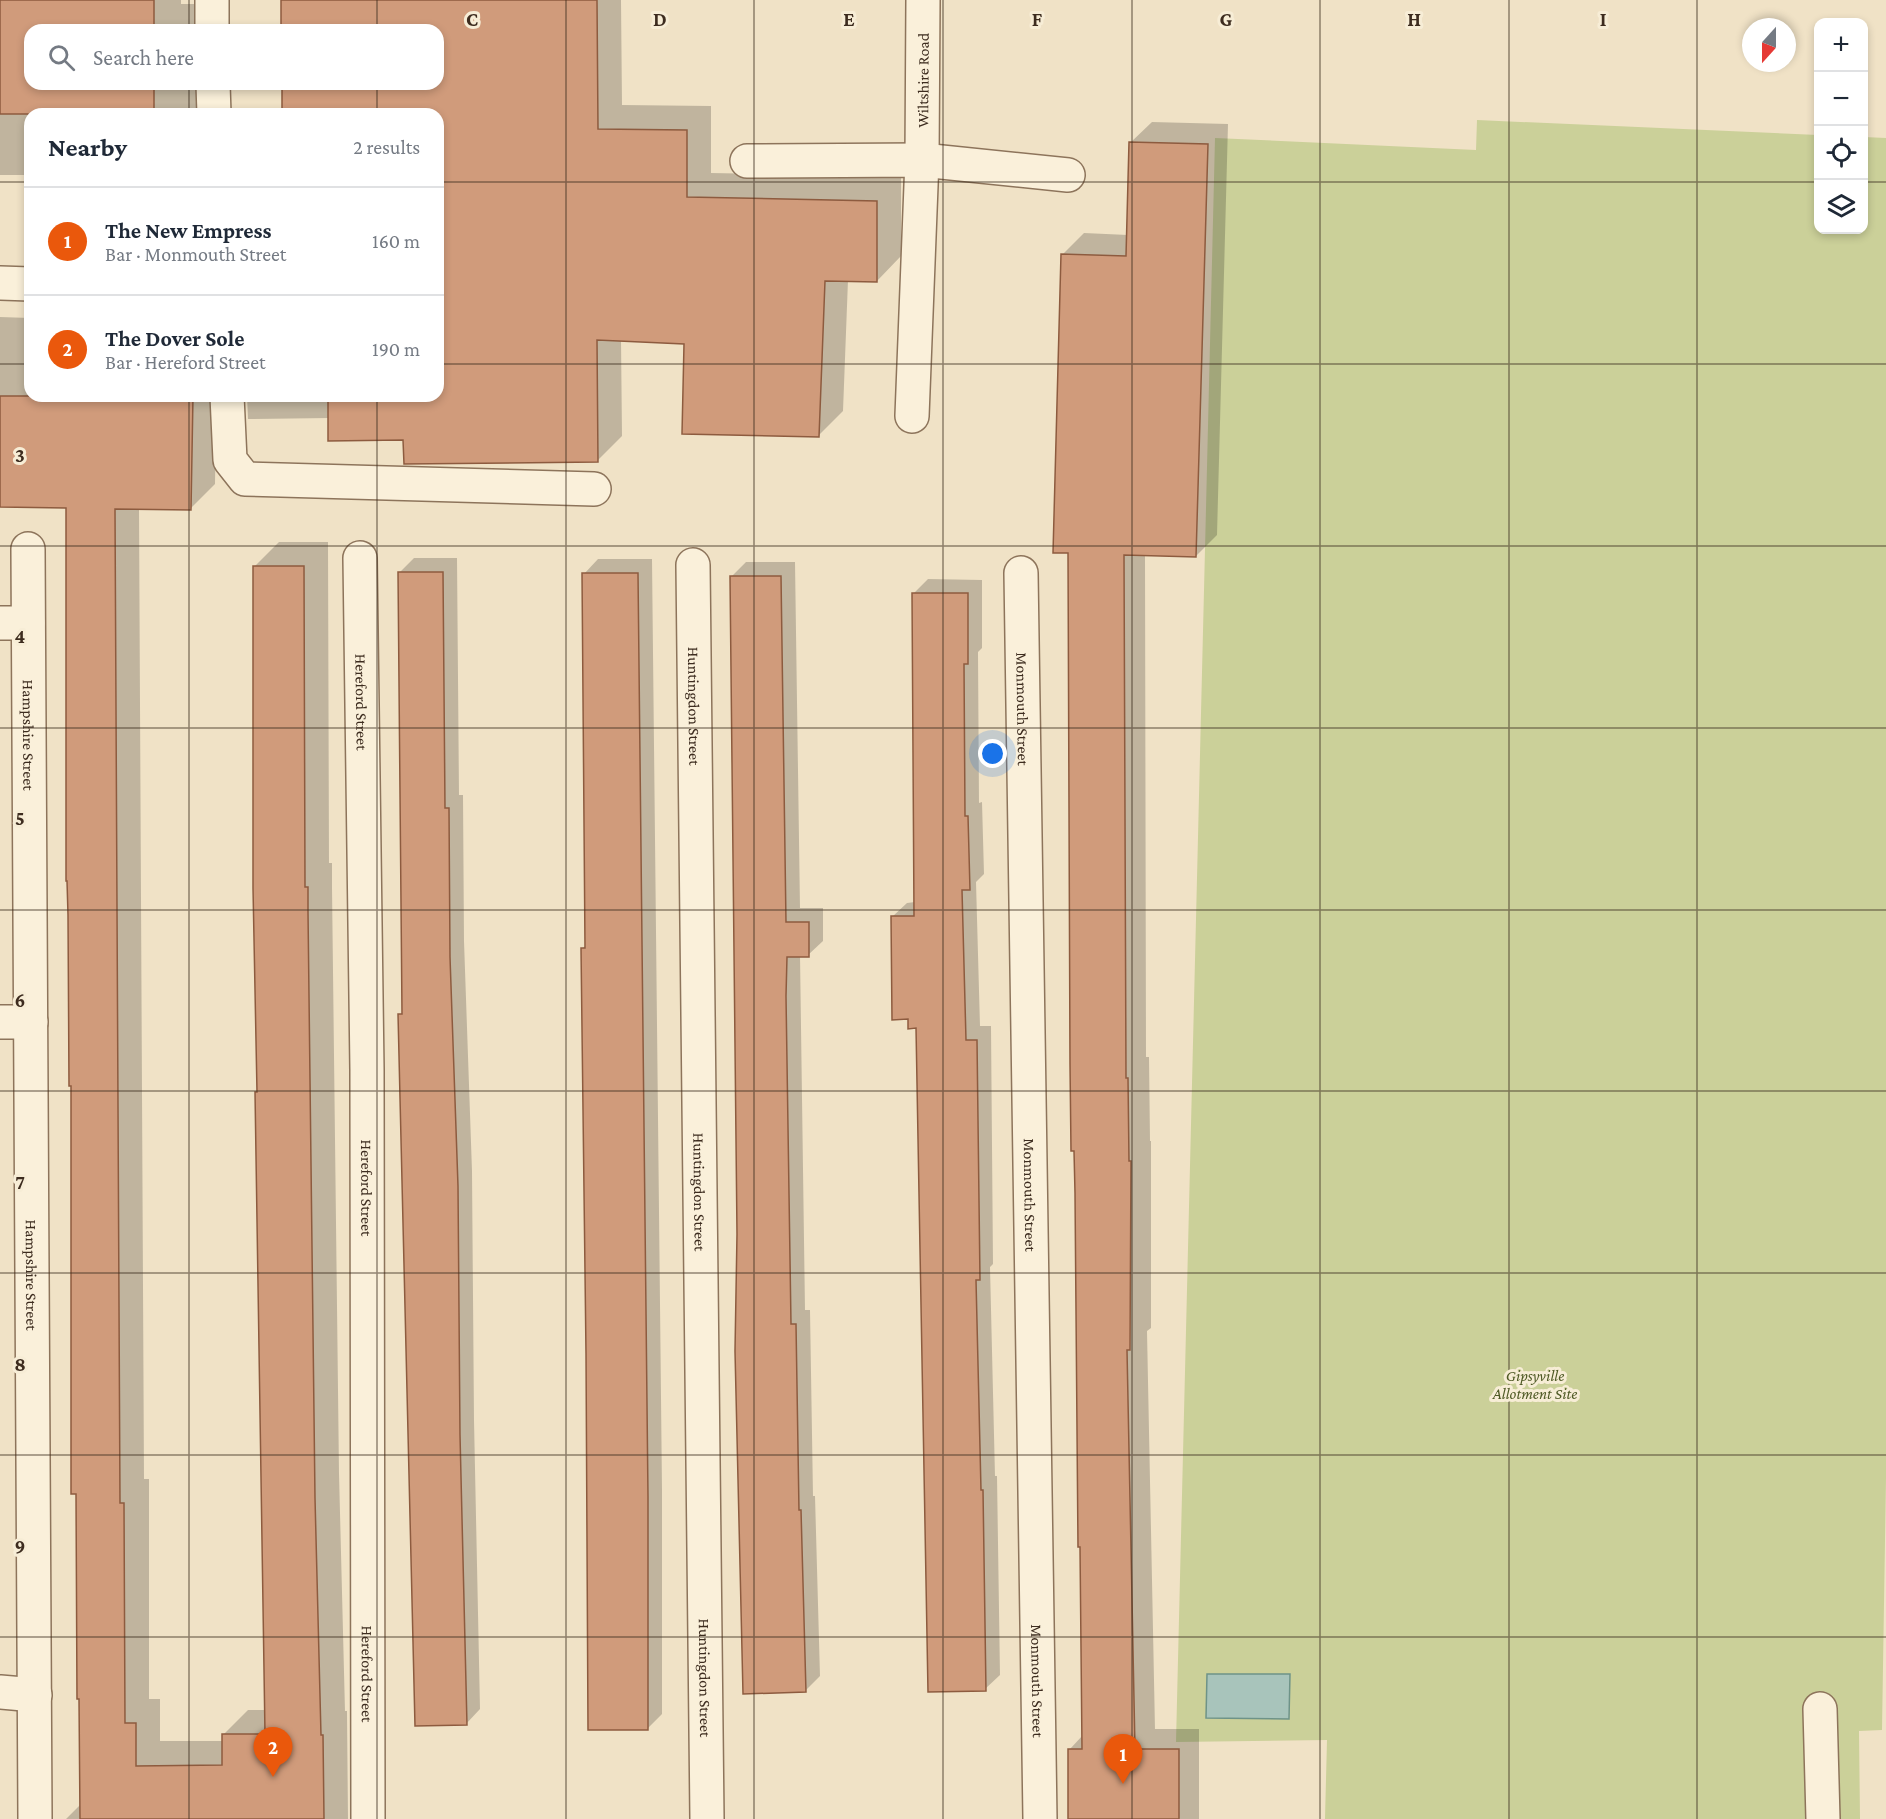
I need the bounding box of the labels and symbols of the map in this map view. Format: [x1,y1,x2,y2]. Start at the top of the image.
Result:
text: C [466,8,478,30]
text: D [653,8,667,30]
text: E [843,8,855,30]
text: F [1032,8,1043,30]
text: G [1220,8,1233,30]
text: H [1407,8,1421,30]
text: I [1600,8,1607,30]
north arrow [1742,18,1796,72]
street label: Wiltshire Road [914,32,931,128]
text: 3 [15,444,25,466]
text: 4 [15,625,26,647]
street label: Huntingdon Street [685,647,704,766]
street label: Monmouth Street [1014,652,1032,767]
street label: Hereford Street [353,653,371,751]
street label: Hampshire Street [19,679,38,791]
your location [978,739,1007,768]
text: 5 [15,807,25,829]
text: 6 [15,989,25,1011]
street label: Huntingdon Street [690,1132,709,1252]
street label: Monmouth Street [1021,1138,1040,1252]
street label: Hereford Street [359,1140,376,1237]
text: 7 [15,1171,25,1193]
street label: Hampshire Street [22,1219,41,1331]
text: 8 [14,1353,26,1375]
park label: Gipsyville Allotment Site [1492,1367,1577,1402]
text: 9 [15,1535,25,1557]
street label: Huntingdon Street [696,1618,715,1738]
street label: Monmouth Street [1029,1624,1047,1738]
street label: Hereford Street [359,1626,376,1723]
pin: 2 [254,1728,292,1777]
pin: 1 [1104,1734,1142,1784]

